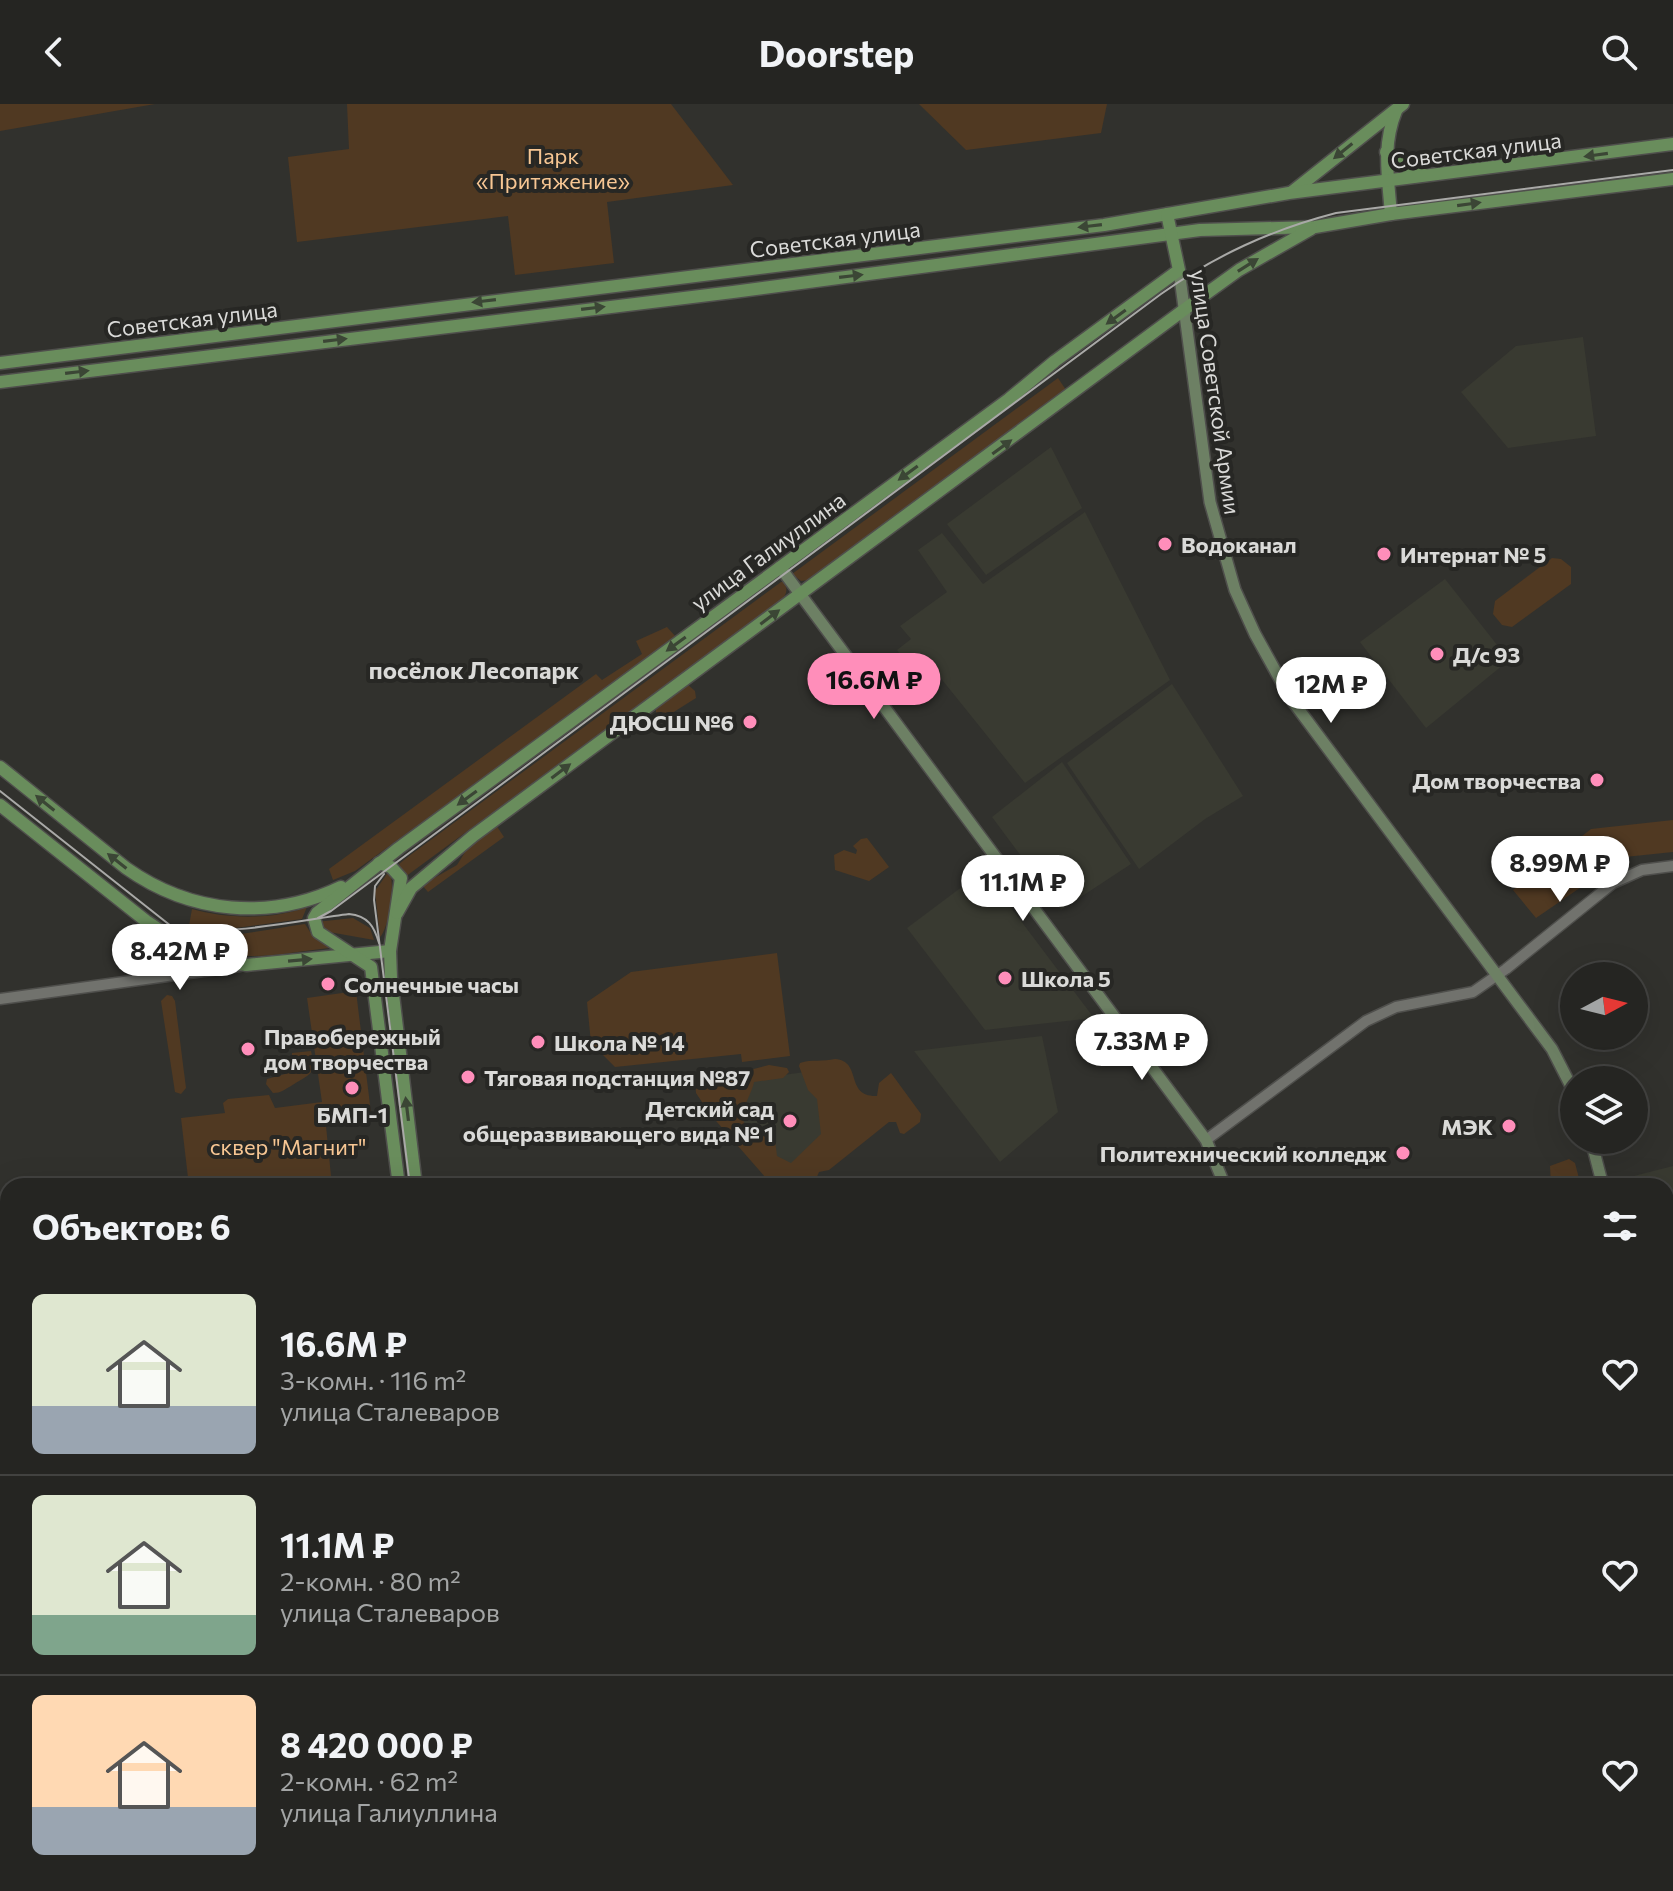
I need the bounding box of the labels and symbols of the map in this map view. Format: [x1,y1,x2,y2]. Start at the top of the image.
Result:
street label: Советская улица [1389,126,1563,174]
park label: Парк «Притяжение» [476,142,630,194]
one-way arrow [1333,142,1353,159]
one-way arrow [1583,149,1608,162]
one-way arrow [1456,197,1481,210]
street label: Советская улица [748,215,922,263]
one-way arrow [1077,220,1102,233]
one-way arrow [1237,258,1259,272]
street label: улица Советской Армии [1185,268,1247,516]
one-way arrow [839,269,864,282]
street label: Советская улица [105,295,279,343]
one-way arrow [471,295,496,308]
one-way arrow [581,301,606,314]
one-way arrow [1106,308,1126,324]
one-way arrow [323,333,348,346]
one-way arrow [65,365,90,378]
one-way arrow [992,439,1012,455]
one-way arrow [898,465,919,480]
street label: улица Галиуллина [686,486,850,616]
place label: Водоканал [1181,531,1297,558]
marker: Водоканал [1156,535,1174,553]
place label: Интернат № 5 [1400,541,1546,568]
marker: Интернат № 5 [1375,545,1393,563]
one-way arrow [760,609,780,625]
one-way arrow [666,635,687,651]
place label: Д/с 93 [1453,641,1520,668]
marker: Д/с 93 [1428,645,1446,663]
pin: 16.6M ₽ [800,653,948,721]
district label: посёлок Лесопарк [369,655,580,684]
pin: 12M ₽ [1275,657,1387,725]
place label: ДЮСШ №6 [610,709,734,736]
marker: ДЮСШ №6 [741,713,759,731]
one-way arrow [551,764,571,780]
place label: Дом творчества [1413,767,1581,794]
marker: Дом творчества [1588,771,1606,789]
one-way arrow [456,790,478,806]
one-way arrow [35,795,55,812]
pin: 8.99M ₽ [1486,836,1634,904]
one-way arrow [107,853,127,870]
pin: 11.1M ₽ [949,855,1097,923]
pin: 8.42M ₽ [106,924,254,992]
one-way arrow [288,953,313,966]
north arrow [1560,962,1648,1050]
place label: Школа 5 [1021,965,1111,992]
marker: Школа 5 [996,969,1014,987]
place label: Солнечные часы [344,971,519,998]
marker: Солнечные часы [319,975,337,993]
pin: 7.33M ₽ [1068,1014,1216,1082]
place label: Правобережный дом творчества [264,1023,441,1075]
place label: Школа № 14 [554,1029,685,1056]
marker: Школа № 14 [529,1033,547,1051]
marker: Правобережный дом творчества [239,1040,257,1058]
place label: Тяговая подстанция №87 [484,1064,750,1091]
marker: Тяговая подстанция №87 [459,1068,477,1086]
marker: БМП-1 [343,1079,361,1097]
place label: Детский сад общеразвивающего вида № 1 [463,1095,774,1147]
one-way arrow [400,1096,413,1121]
place label: БМП-1 [316,1101,388,1128]
marker: Детский сад общеразвивающего вида № 1 [781,1112,799,1130]
place label: МЭК [1441,1113,1493,1140]
marker: МЭК [1500,1117,1518,1135]
park label: сквер "Магнит" [210,1133,366,1160]
place label: Политехнический колледж [1100,1140,1387,1167]
marker: Политехнический колледж [1394,1144,1412,1162]

